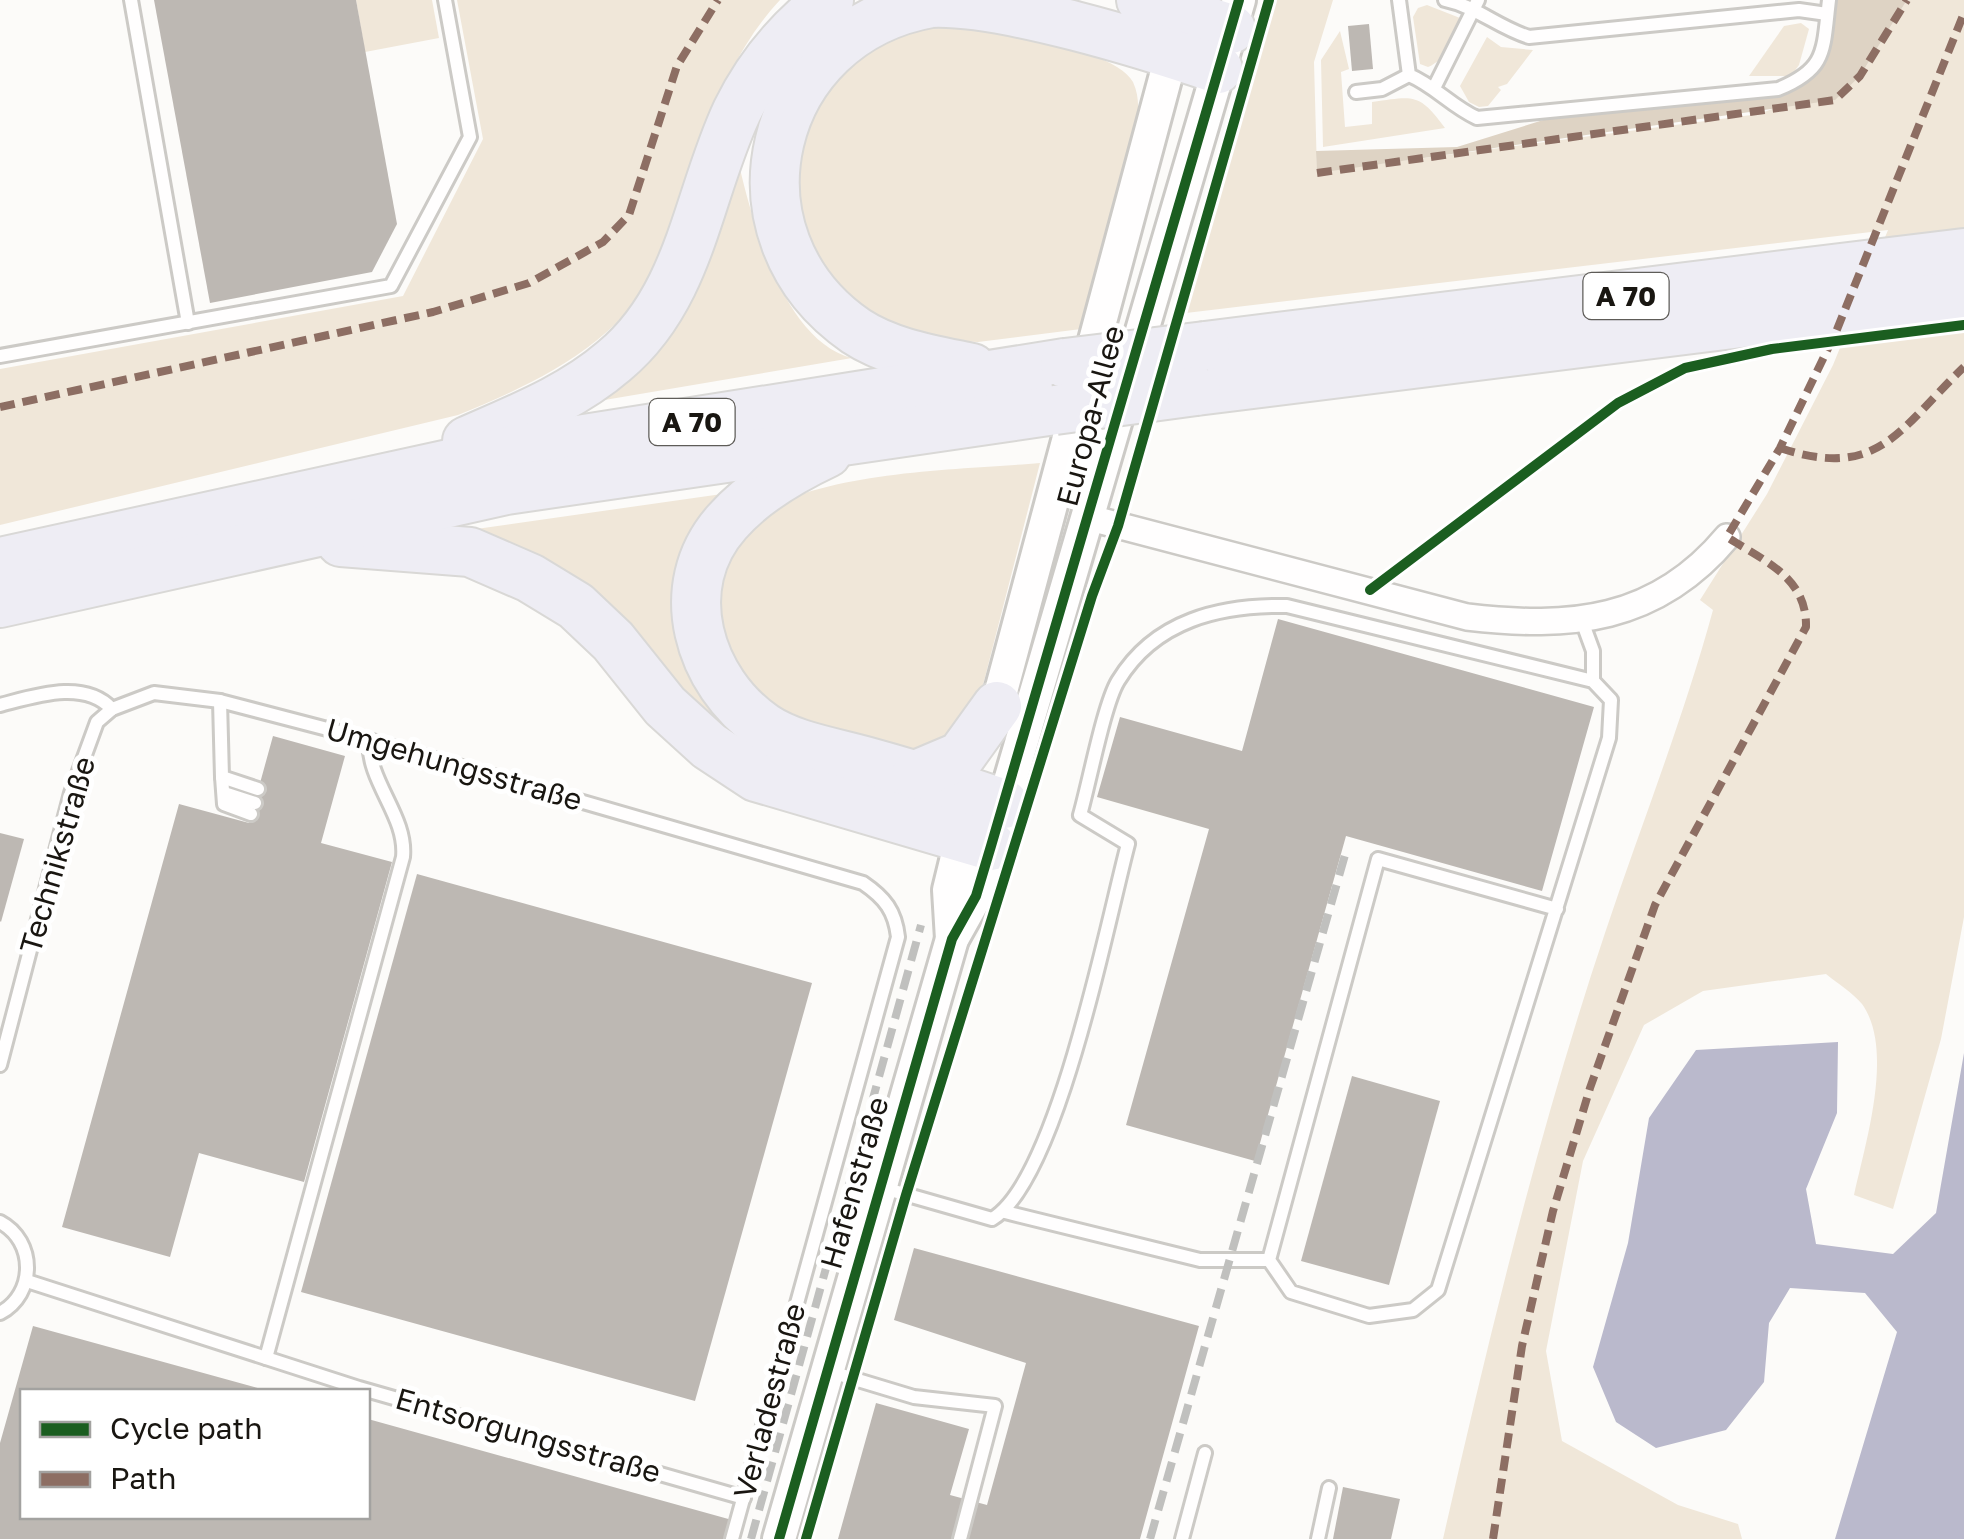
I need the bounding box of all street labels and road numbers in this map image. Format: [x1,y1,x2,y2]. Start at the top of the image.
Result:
road number: A 70 [1584,273,1668,319]
street label: Europa-Allee [1049,321,1131,510]
road number: A 70 [650,399,734,445]
street label: Umgehungsstraße [322,710,586,818]
street label: Technikstraße [12,752,102,957]
street label: Hafenstraße [812,1093,896,1273]
street label: Verladestraße [726,1299,812,1502]
street label: Entsorgungsstraße [392,1380,665,1490]

